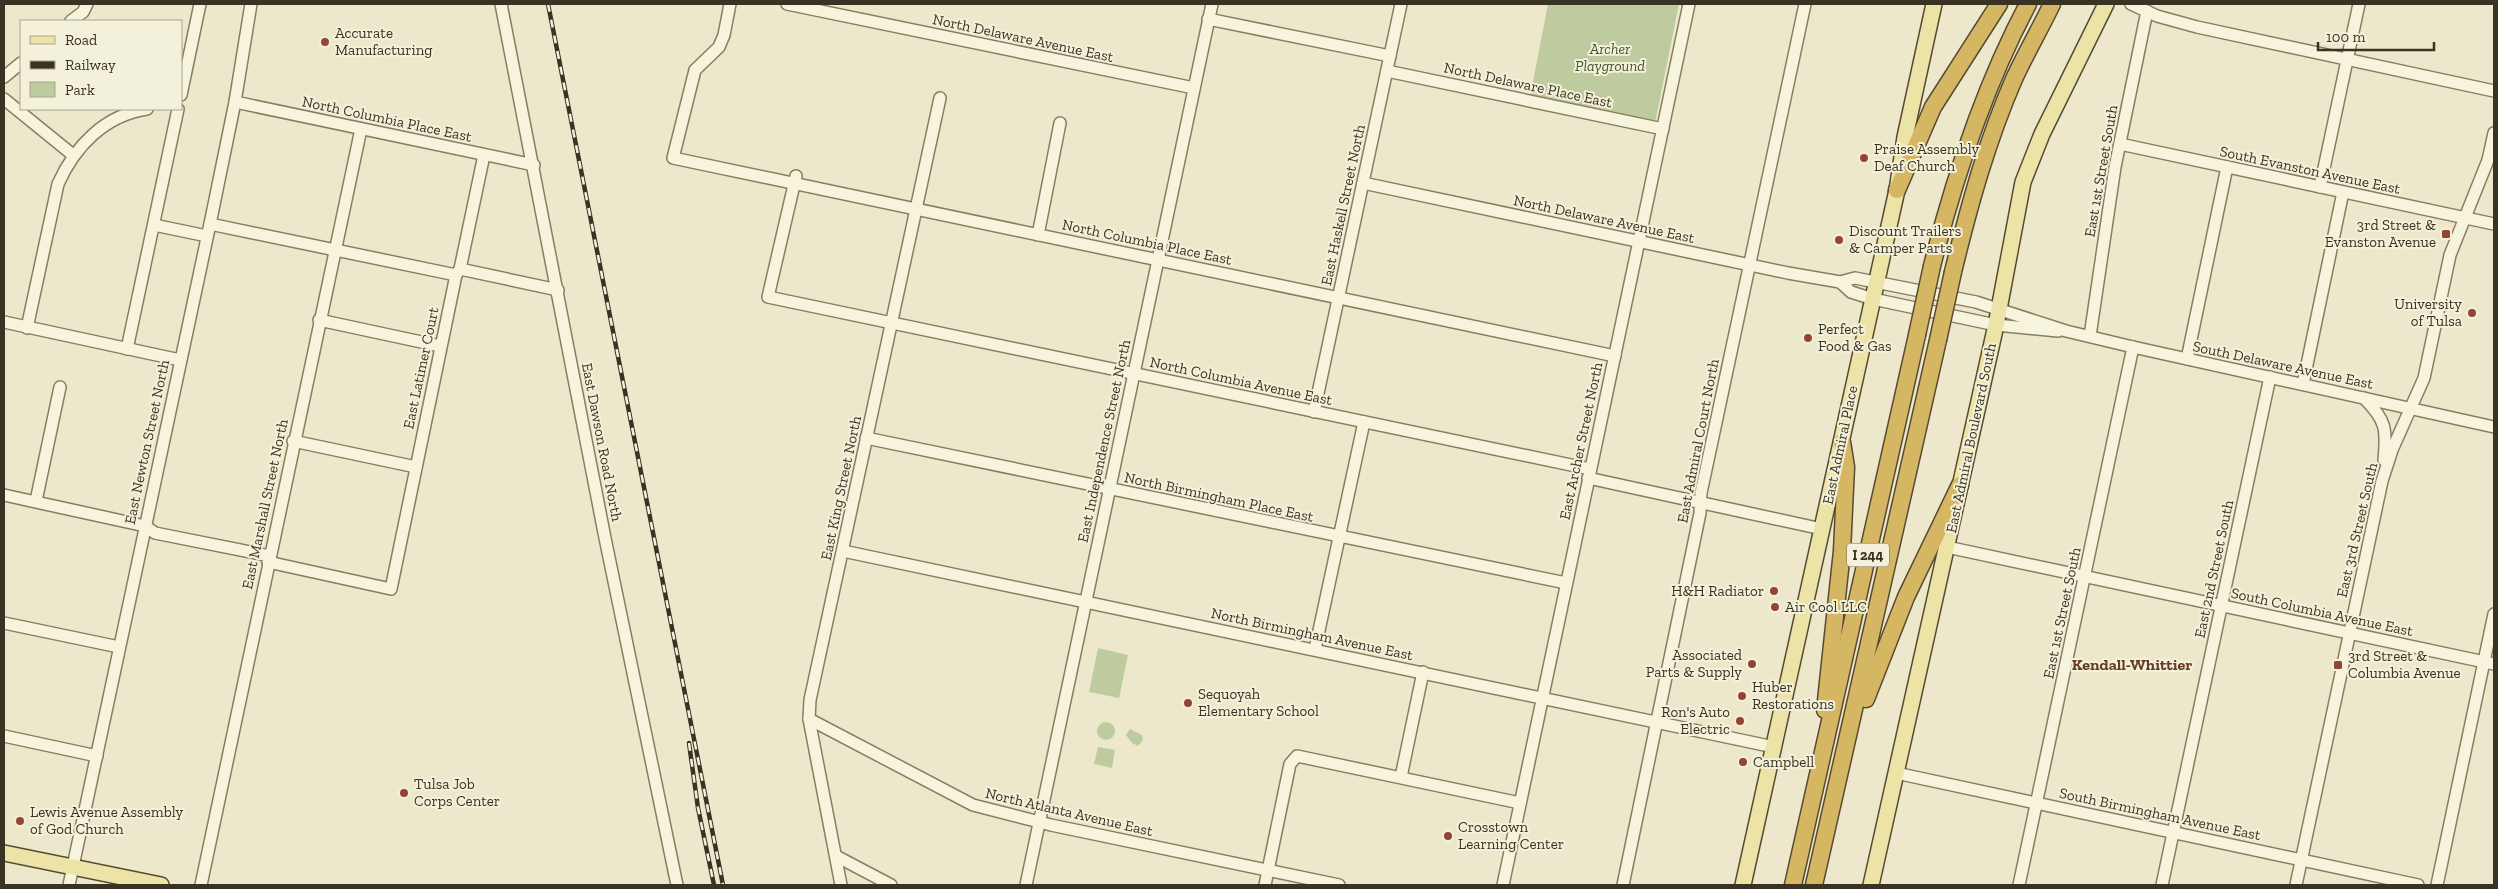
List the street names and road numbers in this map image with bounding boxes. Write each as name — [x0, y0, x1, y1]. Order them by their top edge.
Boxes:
street label: North Delaware Avenue East — [931, 10, 1116, 66]
street label: North Delaware Place East — [1442, 58, 1614, 112]
street label: North Columbia Place East — [301, 92, 474, 146]
street label: East 1st Street South — [2081, 103, 2122, 239]
street label: East Haskell Street North — [1317, 122, 1369, 287]
street label: South Evanston Avenue East — [2218, 142, 2402, 198]
street label: North Delaware Avenue East — [1512, 191, 1697, 247]
street label: North Columbia Place East — [1061, 215, 1234, 269]
street label: East Latimer Court — [399, 305, 443, 430]
street label: East Independence Street North — [1074, 337, 1134, 544]
street label: South Delaware Avenue East — [2191, 337, 2375, 393]
street label: East Admiral Boulevard South — [1942, 341, 2000, 535]
street label: North Columbia Avenue East — [1148, 353, 1334, 409]
street label: East Admiral Court North — [1673, 357, 1723, 525]
street label: East Newton Street North — [121, 358, 173, 526]
street label: East Archer Street North — [1555, 360, 1607, 521]
street label: East Dawson Road North — [578, 361, 626, 523]
street label: East Admiral Place — [1819, 384, 1861, 506]
street label: East King Street North — [817, 414, 865, 562]
street label: East Marshall Street North — [238, 417, 292, 591]
street label: East 3rd Street South — [2333, 460, 2381, 599]
street label: North Birmingham Place East — [1123, 468, 1316, 526]
street label: East 2nd Street South — [2191, 498, 2238, 640]
road number: I 244 — [1847, 544, 1889, 566]
street label: East 1st Street South — [2039, 545, 2085, 680]
street label: South Columbia Avenue East — [2229, 584, 2415, 640]
street label: North Birmingham Avenue East — [1209, 604, 1415, 664]
street label: North Atlanta Avenue East — [983, 784, 1155, 840]
street label: South Birmingham Avenue East — [2058, 784, 2263, 844]

